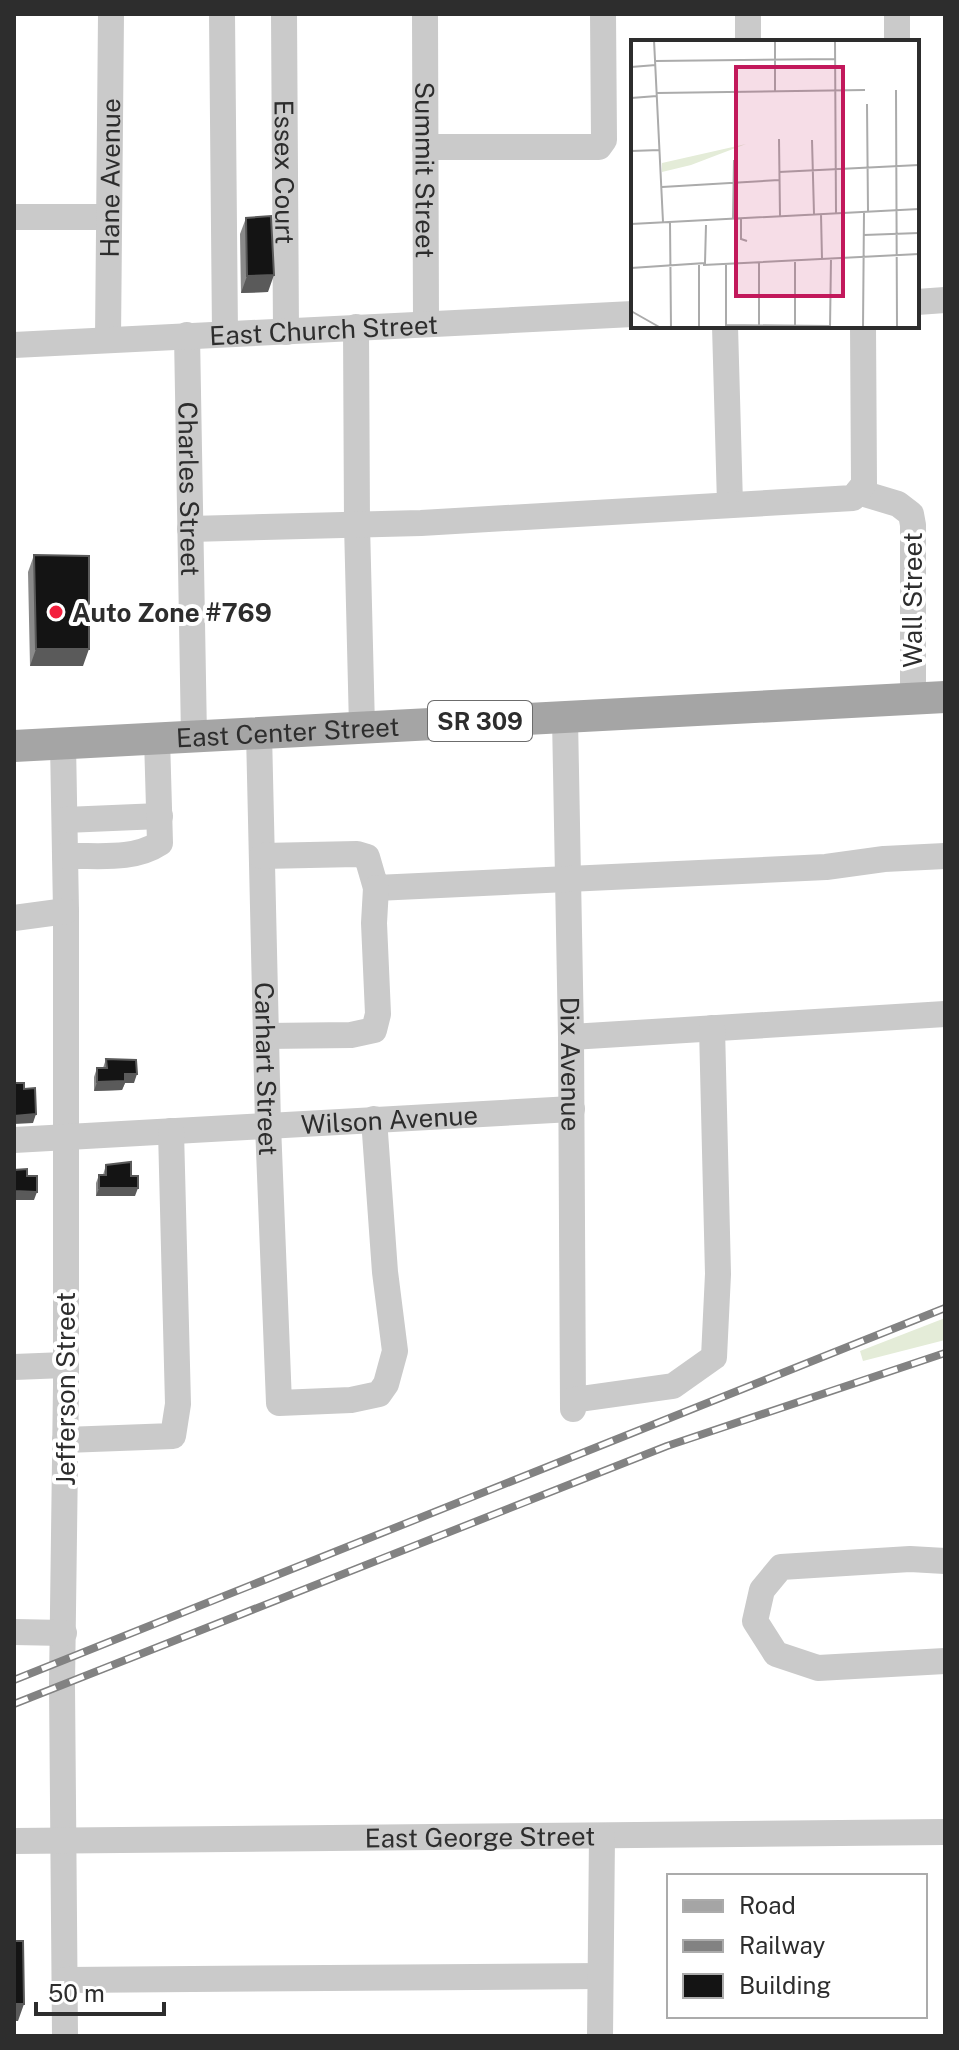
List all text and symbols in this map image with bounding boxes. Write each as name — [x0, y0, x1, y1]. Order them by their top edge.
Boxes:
inset map — [631, 40, 919, 328]
street label: Summit Street — [410, 82, 441, 258]
street label: Hane Avenue — [93, 98, 126, 258]
street label: Essex Court — [269, 100, 301, 244]
street label: East Church Street — [208, 308, 439, 351]
street label: Charles Street — [173, 401, 207, 577]
street label: Wall Street — [897, 532, 928, 668]
place label: Auto Zone #769 — [72, 597, 272, 628]
marker: Auto Zone #769 — [47, 603, 65, 621]
road number: SR 309 — [428, 701, 532, 741]
street label: East Center Street — [175, 710, 400, 753]
street label: Carhart Street — [249, 982, 285, 1156]
street label: Dix Avenue — [555, 996, 587, 1131]
street label: Wilson Avenue — [300, 1099, 479, 1140]
street label: Jefferson Street — [50, 1292, 81, 1486]
street label: East George Street — [365, 1820, 595, 1853]
legend — [667, 1874, 927, 2018]
text: Road — [739, 1891, 796, 1919]
text: Railway — [739, 1931, 825, 1959]
scale bar — [36, 1966, 164, 2016]
text: Building — [739, 1971, 831, 1999]
text: 50 m — [48, 1979, 105, 2007]

